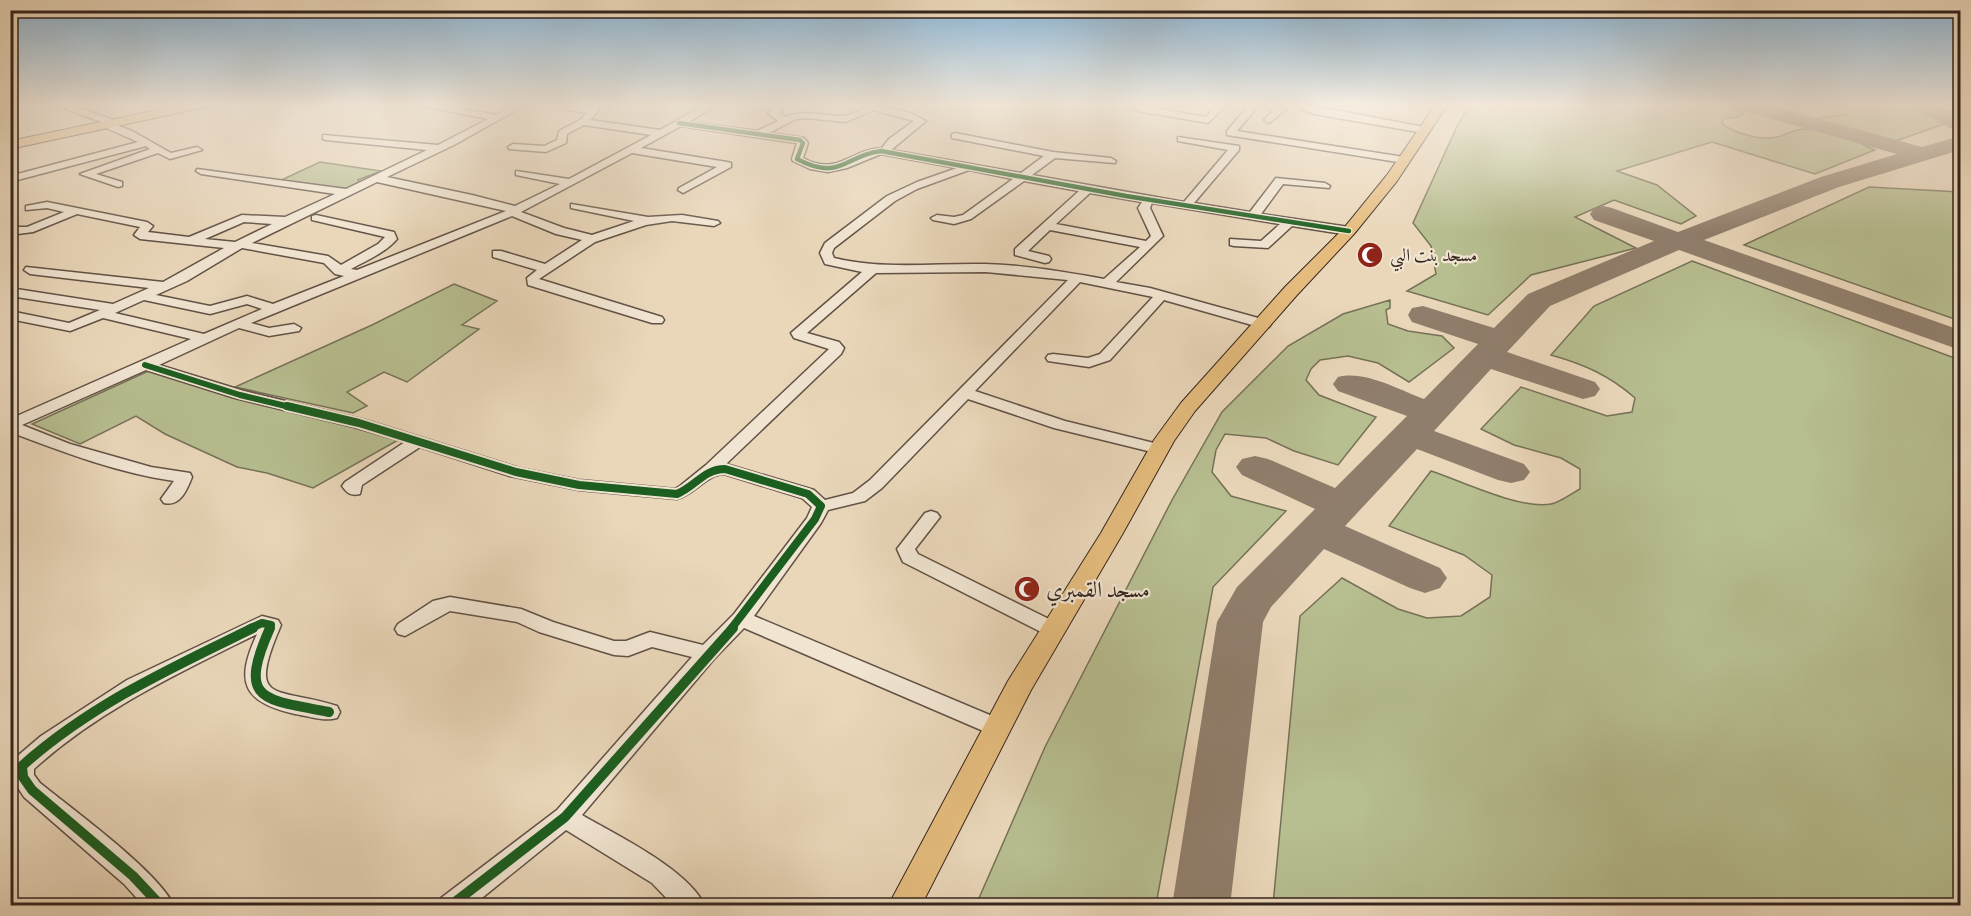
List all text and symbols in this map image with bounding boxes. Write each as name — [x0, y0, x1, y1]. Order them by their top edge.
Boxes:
mosque icon: مسجد بنت البي — [1355, 240, 1385, 270]
place label: مسجد بنت البي — [1390, 244, 1477, 272]
mosque icon: مسجد القمبري — [1012, 574, 1042, 604]
place label: مسجد القمبري — [1046, 577, 1150, 607]

